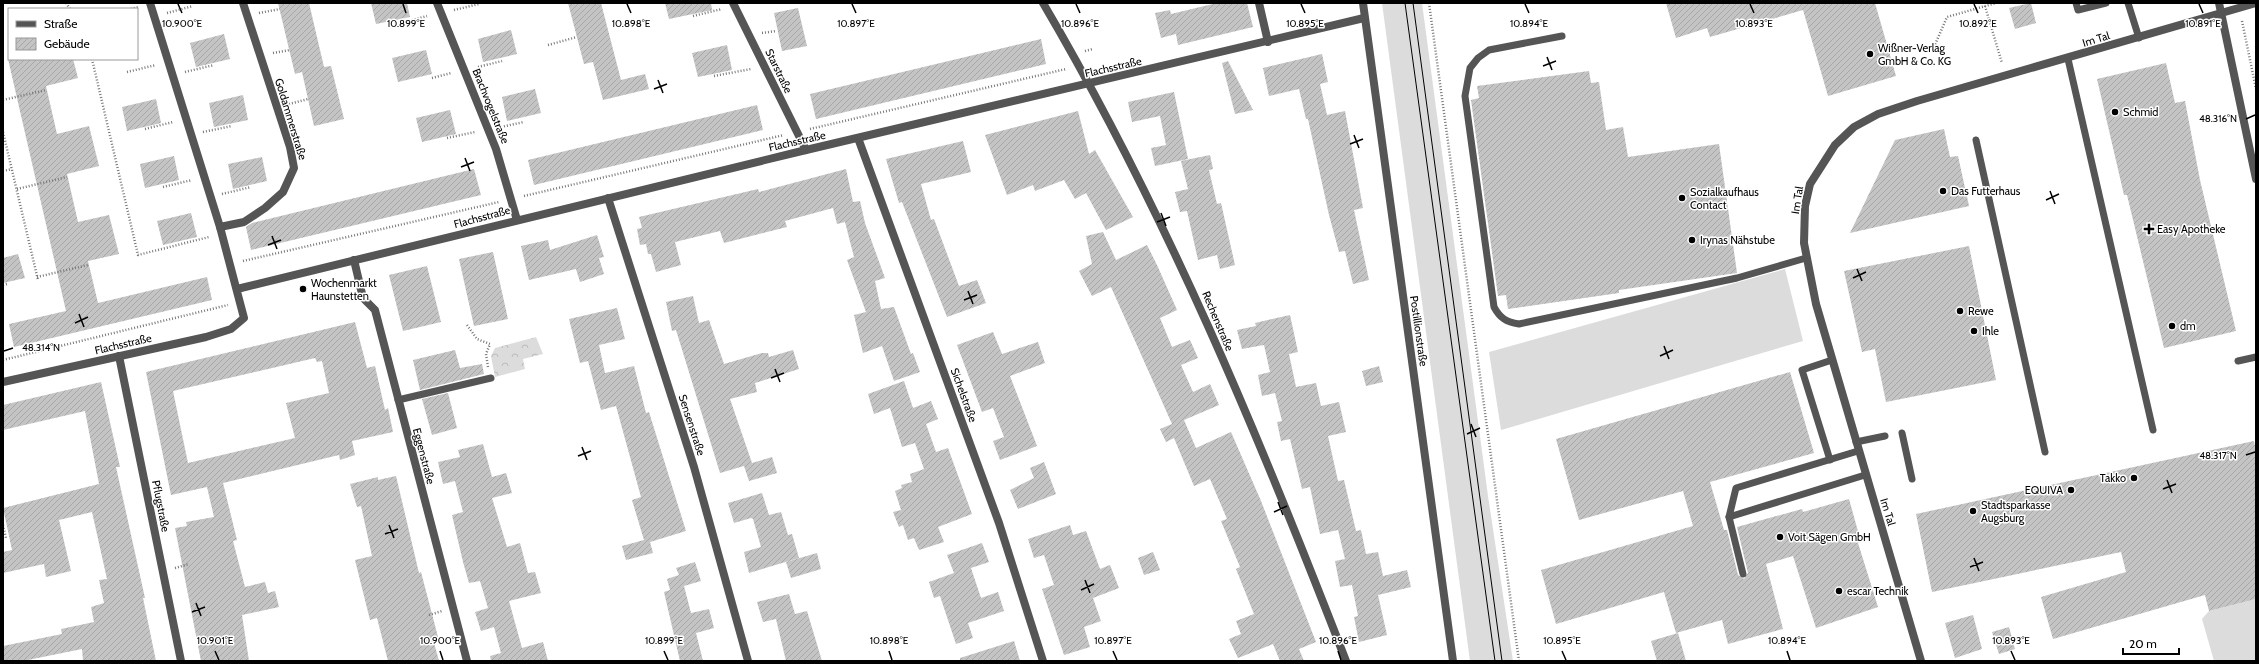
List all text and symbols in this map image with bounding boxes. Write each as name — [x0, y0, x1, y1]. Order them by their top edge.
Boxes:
legend — [8, 8, 138, 60]
text: Straße — [44, 16, 77, 31]
text: 10.900°E — [162, 17, 203, 30]
text: 10.899°E — [387, 17, 425, 30]
text: 10.898°E — [612, 17, 651, 30]
text: 10.897°E — [837, 17, 875, 30]
text: 10.896°E — [1061, 17, 1099, 30]
text: 10.895°E — [1286, 17, 1324, 30]
text: 10.894°E — [1510, 17, 1548, 30]
text: 10.893°E — [1735, 17, 1773, 30]
text: 10.892°E — [1959, 17, 1997, 30]
text: 10.891°E — [2185, 17, 2221, 30]
street label: Im Tal — [2081, 28, 2112, 50]
text: Gebäude — [44, 36, 90, 51]
place label: Wißner-Verlag GmbH & Co. KG — [1878, 41, 1951, 68]
street label: Starstraße — [762, 47, 796, 96]
marker: Wißner-Verlag GmbH & Co. KG — [1865, 49, 1875, 59]
street label: Flachsstraße — [1083, 54, 1143, 80]
street label: Brachvogelstraße — [470, 66, 513, 146]
street label: Goldammerstraße — [272, 77, 310, 162]
place label: Schmid — [2123, 105, 2158, 119]
marker: Schmid — [2110, 107, 2120, 117]
text: 48.316°N — [2199, 112, 2237, 125]
street label: Flachsstraße — [767, 128, 827, 154]
place label: Das Futterhaus — [1951, 184, 2021, 198]
place label: Sozialkaufhaus Contact — [1690, 185, 1759, 212]
street label: Im Tal — [1788, 185, 1806, 215]
marker: Das Futterhaus — [1938, 186, 1948, 196]
marker: Sozialkaufhaus Contact — [1677, 193, 1687, 203]
street label: Flachsstraße — [452, 203, 512, 231]
place label: Easy Apotheke — [2157, 222, 2226, 236]
marker: Easy Apotheke — [2144, 224, 2154, 234]
place label: Irynas Nähstube — [1700, 233, 1775, 247]
marker: Irynas Nähstube — [1687, 235, 1697, 245]
place label: Wochenmarkt Haunstetten — [311, 276, 377, 303]
marker: Wochenmarkt Haunstetten — [298, 284, 308, 294]
street label: Rechenstraße — [1199, 289, 1237, 353]
street label: Postillionstraße — [1407, 295, 1431, 368]
place label: Rewe — [1968, 304, 1994, 318]
marker: Rewe — [1955, 306, 1965, 316]
place label: dm — [2180, 319, 2196, 333]
marker: dm — [2167, 321, 2177, 331]
place label: Ihle — [1982, 324, 1999, 338]
marker: Ihle — [1969, 326, 1979, 336]
street label: Flachsstraße — [93, 331, 153, 357]
text: 48.314°N — [22, 341, 60, 354]
street label: Sichelstraße — [948, 366, 980, 424]
street label: Sensenstraße — [676, 393, 709, 458]
street label: Eggenstraße — [410, 426, 438, 486]
text: 48.317°N — [2199, 449, 2237, 462]
place label: Takko — [2100, 471, 2126, 485]
marker: Takko — [2129, 473, 2139, 483]
street label: Pflugstraße — [149, 479, 173, 534]
place label: EQUIVA — [2025, 483, 2063, 497]
marker: EQUIVA — [2066, 485, 2076, 495]
street label: Im Tal — [1877, 497, 1899, 528]
place label: Stadtsparkasse Augsburg — [1981, 498, 2051, 525]
marker: Stadtsparkasse Augsburg — [1968, 506, 1978, 516]
place label: Voit Sägen GmbH — [1788, 530, 1871, 544]
marker: Voit Sägen GmbH — [1775, 532, 1785, 542]
place label: escar Technik — [1847, 584, 1908, 598]
marker: escar Technik — [1834, 586, 1844, 596]
scale bar — [2123, 630, 2179, 656]
text: 10.901°E — [197, 634, 234, 647]
text: 10.900°E — [420, 634, 461, 647]
text: 10.899°E — [645, 634, 683, 647]
text: 10.898°E — [870, 634, 909, 647]
text: 10.897°E — [1094, 634, 1132, 647]
text: 10.896°E — [1319, 634, 1357, 647]
text: 10.895°E — [1543, 634, 1581, 647]
text: 10.894°E — [1768, 634, 1806, 647]
text: 10.893°E — [1992, 634, 2030, 647]
text: 20 m — [2129, 636, 2157, 651]

